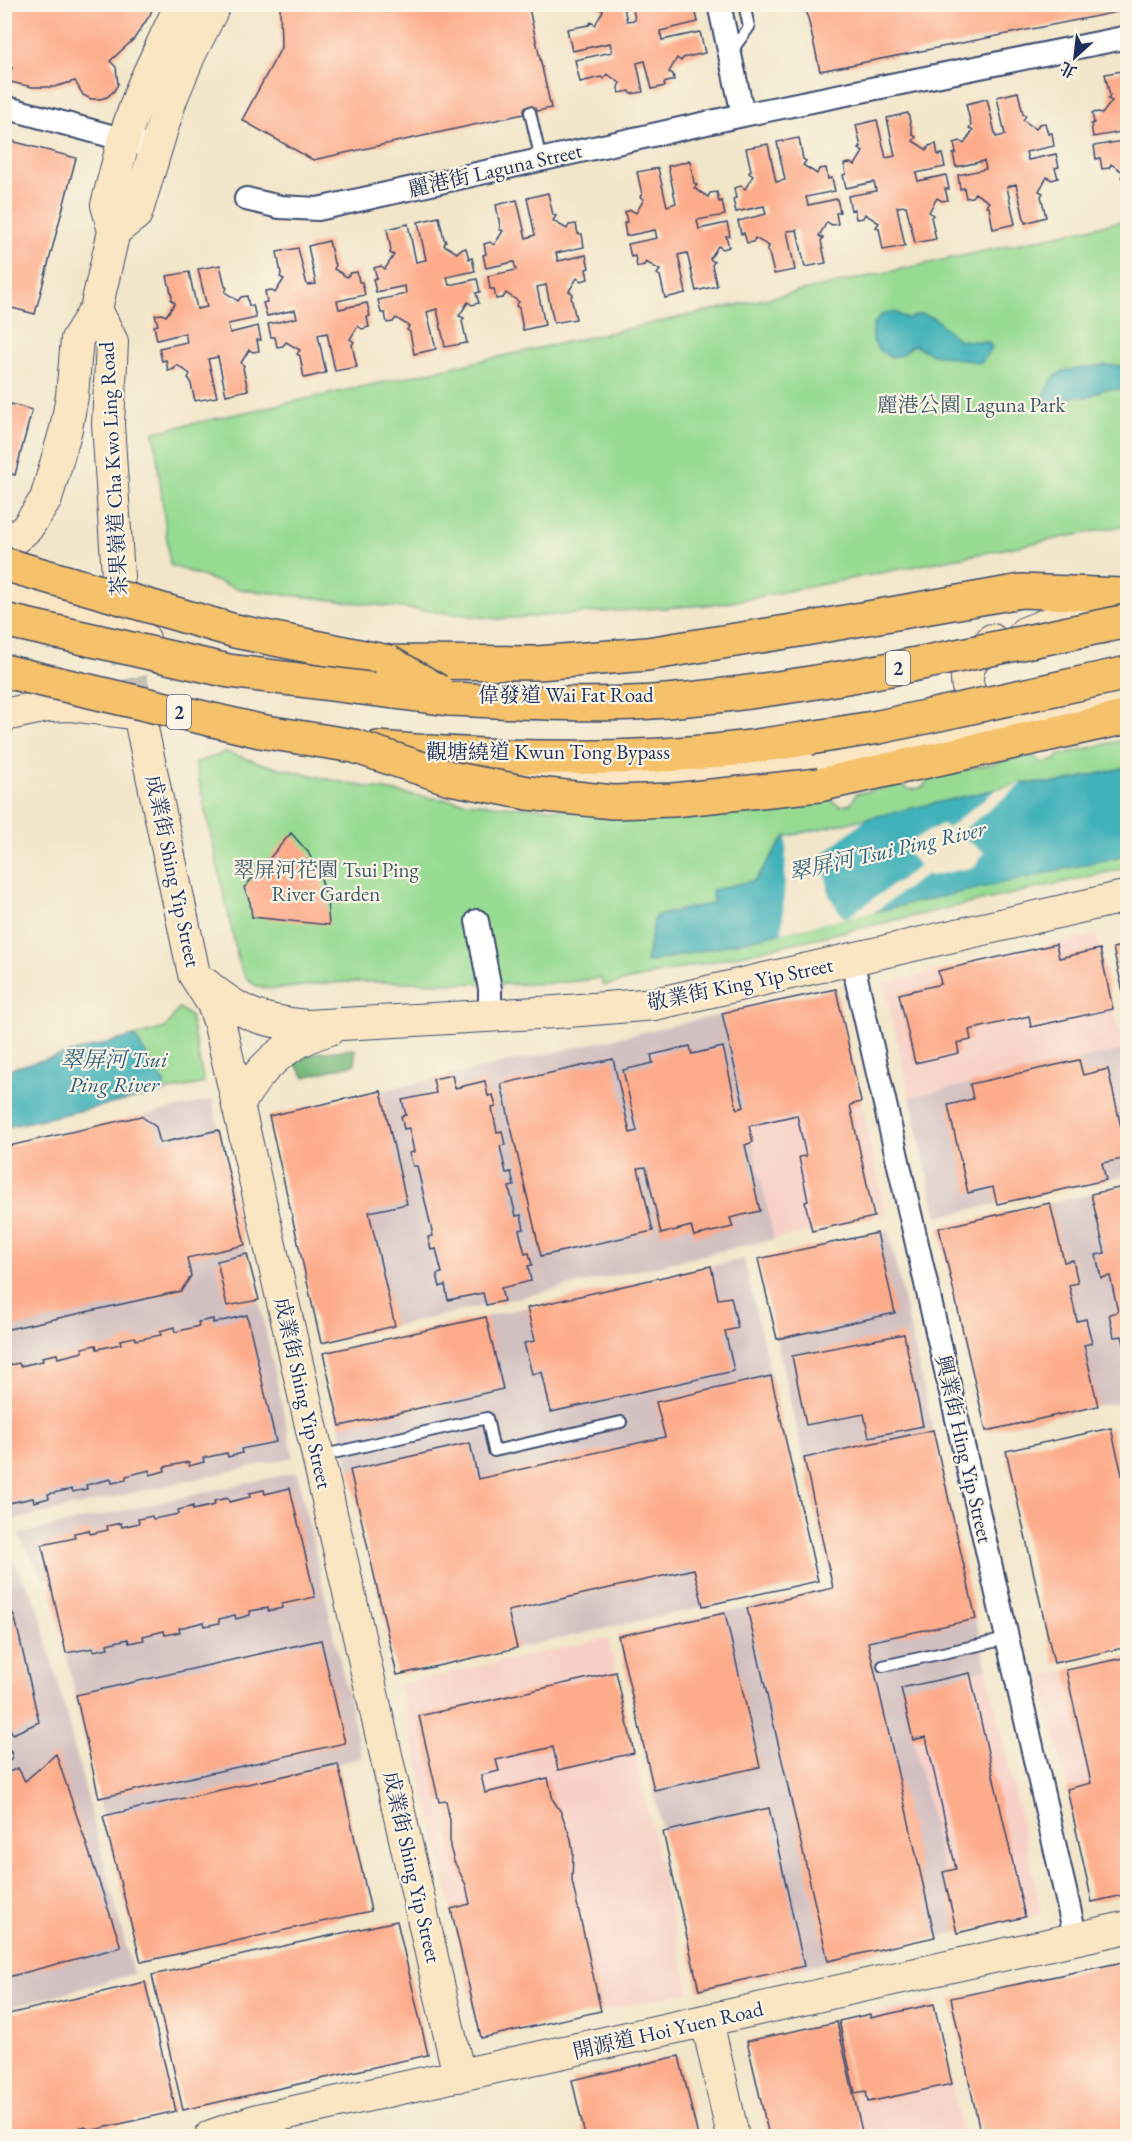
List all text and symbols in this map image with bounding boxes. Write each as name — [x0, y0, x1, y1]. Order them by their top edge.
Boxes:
north arrow — [1045, 27, 1105, 87]
text: 北 — [1057, 57, 1080, 83]
street label: 麗港街 Laguna Street — [405, 136, 585, 203]
street label: 茶果嶺道 Cha Kwo Ling Road — [92, 341, 133, 597]
park label: 麗港公園 Laguna Park — [877, 391, 1066, 418]
road number: 2 — [886, 651, 910, 685]
street label: 偉發道 Wai Fat Road — [478, 681, 654, 708]
road number: 2 — [167, 695, 191, 729]
street label: 觀塘繞道 Kwun Tong Bypass — [426, 738, 670, 765]
street label: 成業街 Shing Yip Street — [140, 772, 207, 970]
water label: 翠屏河 Tsui Ping River — [786, 813, 990, 887]
park label: 翠屏河花園 Tsui Ping River Garden — [233, 856, 420, 907]
street label: 敬業街 King Yip Street — [644, 951, 836, 1016]
water label: 翠屏河 Tsui Ping River — [61, 1045, 169, 1099]
street label: 成業街 Shing Yip Street — [268, 1294, 339, 1492]
street label: 興業街 Hing Yip Street — [930, 1352, 999, 1546]
street label: 成業街 Shing Yip Street — [377, 1768, 448, 1966]
street label: 開源道 Hoi Yuen Road — [570, 1994, 766, 2065]

